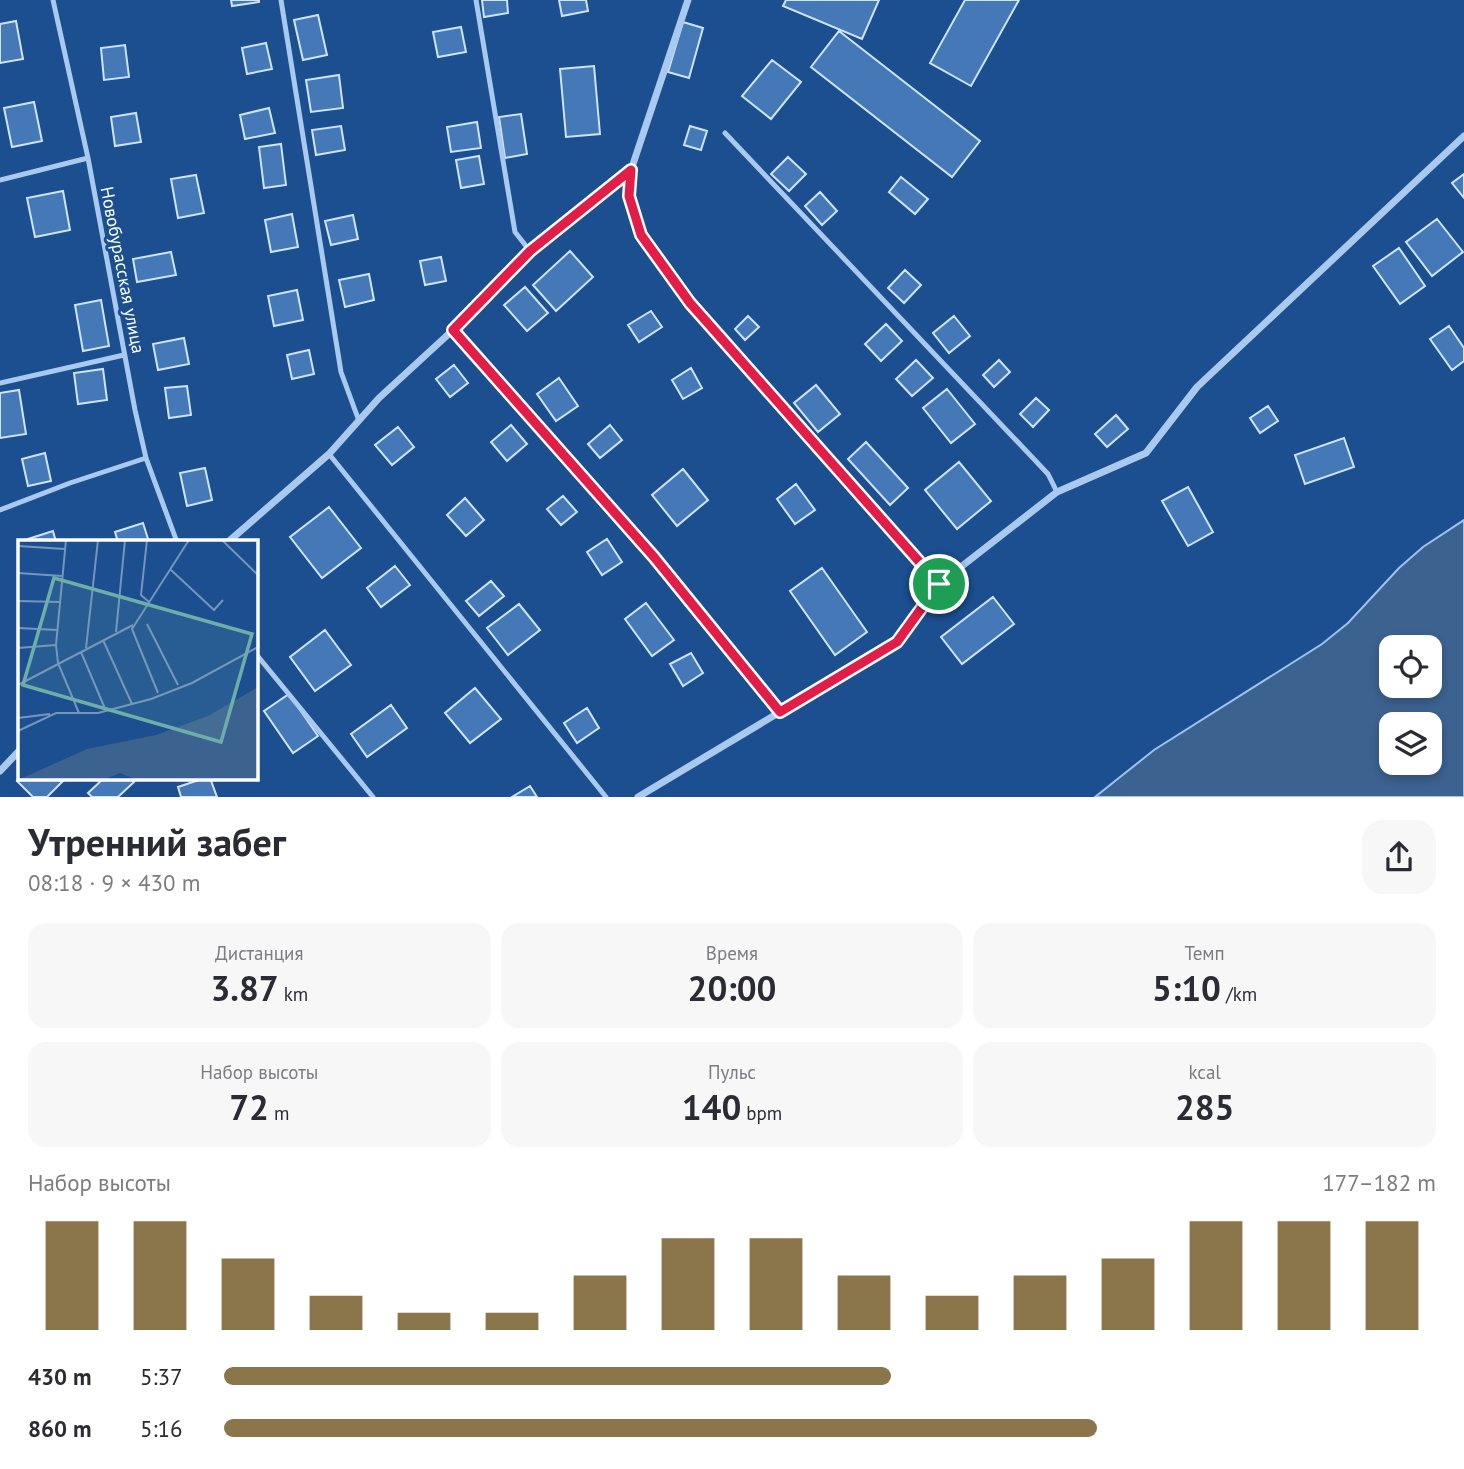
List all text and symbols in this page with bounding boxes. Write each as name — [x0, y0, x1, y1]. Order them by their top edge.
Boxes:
street label: Новобурасская улица — [96, 185, 150, 355]
inset map — [18, 540, 257, 780]
pin — [909, 554, 969, 614]
icon: arrive — [920, 565, 958, 603]
map controls — [1379, 635, 1442, 775]
button: locate — [1379, 635, 1442, 698]
button: layers — [1379, 712, 1442, 775]
text: Утренний забег — [28, 817, 286, 866]
button: share — [1362, 820, 1436, 894]
text: 08:18 · 9 × 430 m — [28, 868, 200, 897]
text: Дистанция — [215, 941, 304, 965]
text: Время — [706, 941, 758, 965]
text: Темп — [1185, 941, 1225, 965]
text: 3.87 — [210, 965, 279, 1011]
text: 20:00 — [688, 965, 776, 1011]
text: 5:10 — [1152, 965, 1221, 1011]
text: km — [279, 982, 308, 1006]
text: /km — [1221, 982, 1257, 1006]
text: Набор высоты — [200, 1060, 318, 1084]
text: Пульс — [708, 1060, 756, 1084]
text: kcal — [1188, 1060, 1221, 1084]
text: 72 — [229, 1084, 269, 1130]
text: 140 — [682, 1084, 741, 1130]
text: 285 — [1175, 1084, 1234, 1130]
text: m — [269, 1101, 289, 1125]
text: bpm — [741, 1101, 782, 1125]
text: Набор высоты — [28, 1168, 171, 1197]
text: 177–182 m — [1322, 1168, 1436, 1197]
text: 430 m — [28, 1362, 91, 1391]
text: 5:37 — [140, 1362, 183, 1391]
text: 860 m — [28, 1414, 91, 1443]
text: 5:16 — [140, 1414, 183, 1443]

